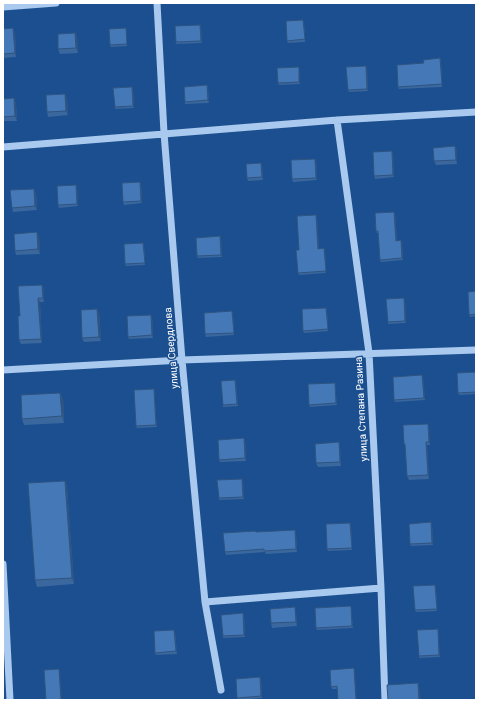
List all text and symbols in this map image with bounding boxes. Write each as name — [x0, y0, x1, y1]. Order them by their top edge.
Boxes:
street label: улица Свердлова — [162, 307, 182, 389]
street label: улица Степана Разина — [353, 356, 371, 462]

